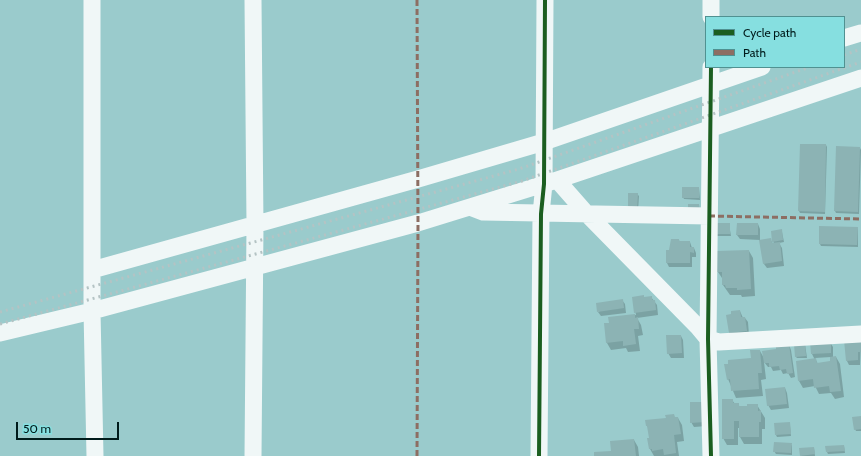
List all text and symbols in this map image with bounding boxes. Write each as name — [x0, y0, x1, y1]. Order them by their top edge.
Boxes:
legend — [705, 16, 845, 68]
text: Cycle path — [743, 25, 796, 40]
text: Path — [743, 45, 766, 60]
scale bar — [18, 414, 121, 440]
text: 50 m — [23, 421, 51, 436]

